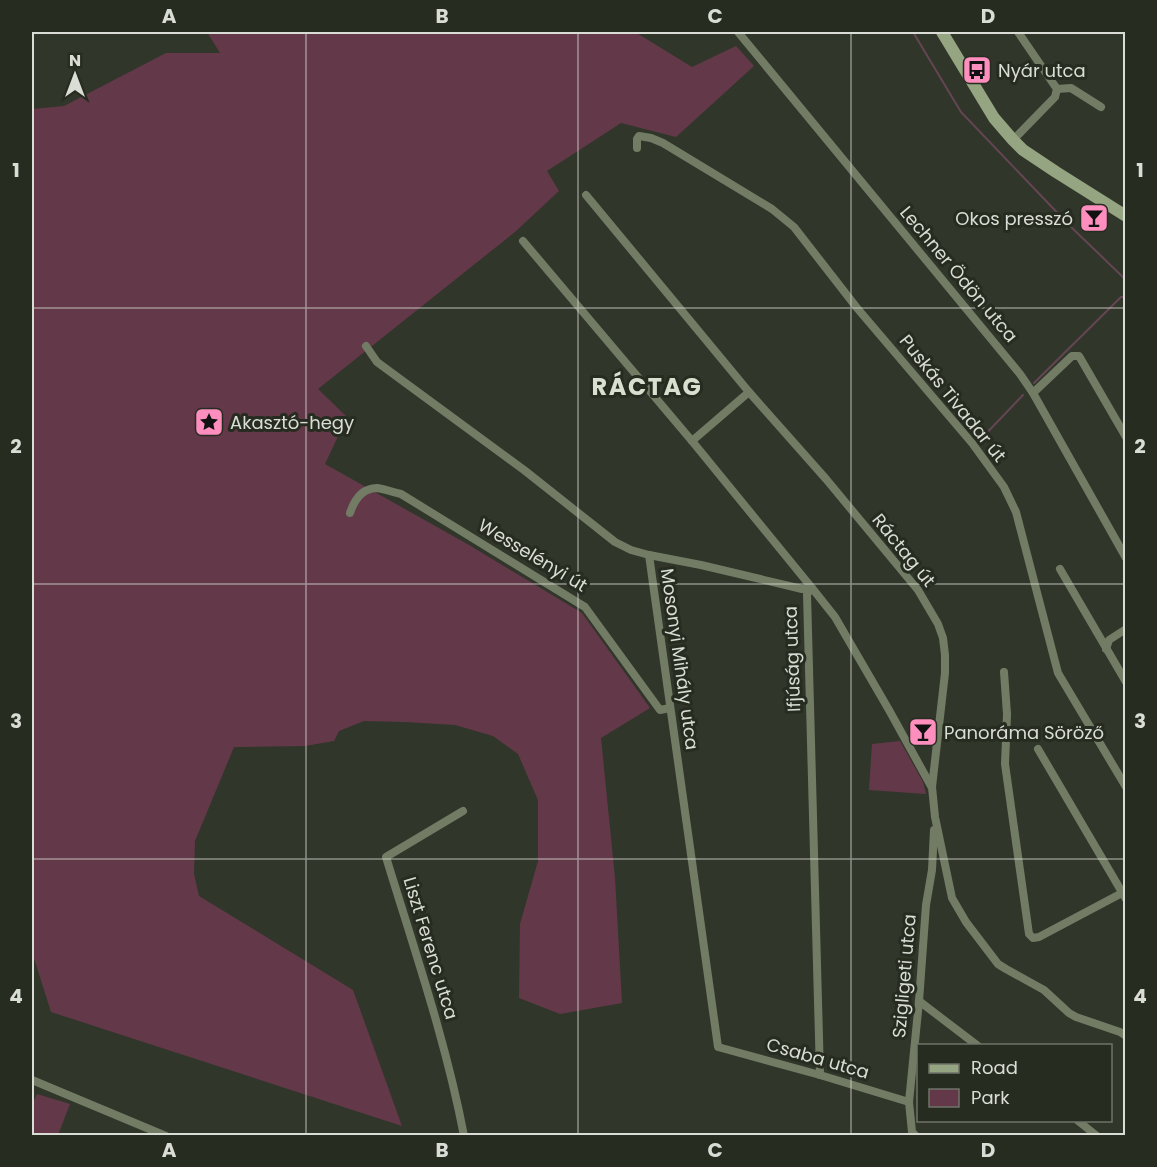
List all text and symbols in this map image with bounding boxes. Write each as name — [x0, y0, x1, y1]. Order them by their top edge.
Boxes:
text: A — [162, 2, 177, 30]
text: B — [435, 2, 449, 30]
text: C — [707, 2, 723, 30]
text: D — [981, 2, 995, 30]
north arrow — [45, 45, 105, 105]
text: N — [69, 49, 81, 72]
bus stop icon: Nyár utca — [961, 54, 993, 86]
place label: Nyár utca — [998, 58, 1086, 83]
text: 1 — [12, 156, 20, 184]
text: 1 — [1136, 156, 1144, 184]
street label: Lechner Ödön utca — [894, 200, 1024, 348]
bar icon: Okos presszó — [1078, 202, 1110, 234]
place label: Okos presszó — [955, 206, 1073, 231]
street label: Puskás Tivadar út — [894, 329, 1012, 467]
district label: RÁCTAG — [592, 370, 702, 403]
place icon: Akasztó-hegy — [193, 406, 225, 438]
place label: Akasztó-hegy — [230, 410, 354, 435]
text: 2 — [10, 432, 22, 460]
text: 2 — [1134, 432, 1146, 460]
street label: Ráctag út — [867, 508, 941, 592]
street label: Wesselényi út — [474, 513, 592, 597]
street label: Mosonyi Mihály utca — [655, 567, 705, 751]
street label: Ifjúság utca — [778, 606, 806, 712]
text: 3 — [10, 707, 22, 735]
text: 3 — [1134, 707, 1146, 735]
bar icon: Panoráma Söröző — [907, 716, 939, 748]
place label: Panoráma Söröző — [944, 720, 1104, 745]
street label: Liszt Ferenc utca — [397, 874, 465, 1022]
street label: Szigligeti utca — [886, 913, 922, 1039]
text: 4 — [9, 982, 23, 1010]
text: 4 — [1133, 982, 1147, 1010]
street label: Csaba utca — [764, 1031, 872, 1085]
legend — [917, 1044, 1112, 1122]
text: Road — [971, 1055, 1018, 1080]
text: Park — [971, 1085, 1010, 1110]
text: A — [162, 1136, 177, 1164]
text: B — [435, 1136, 449, 1164]
text: C — [707, 1136, 723, 1164]
text: D — [981, 1136, 995, 1164]

